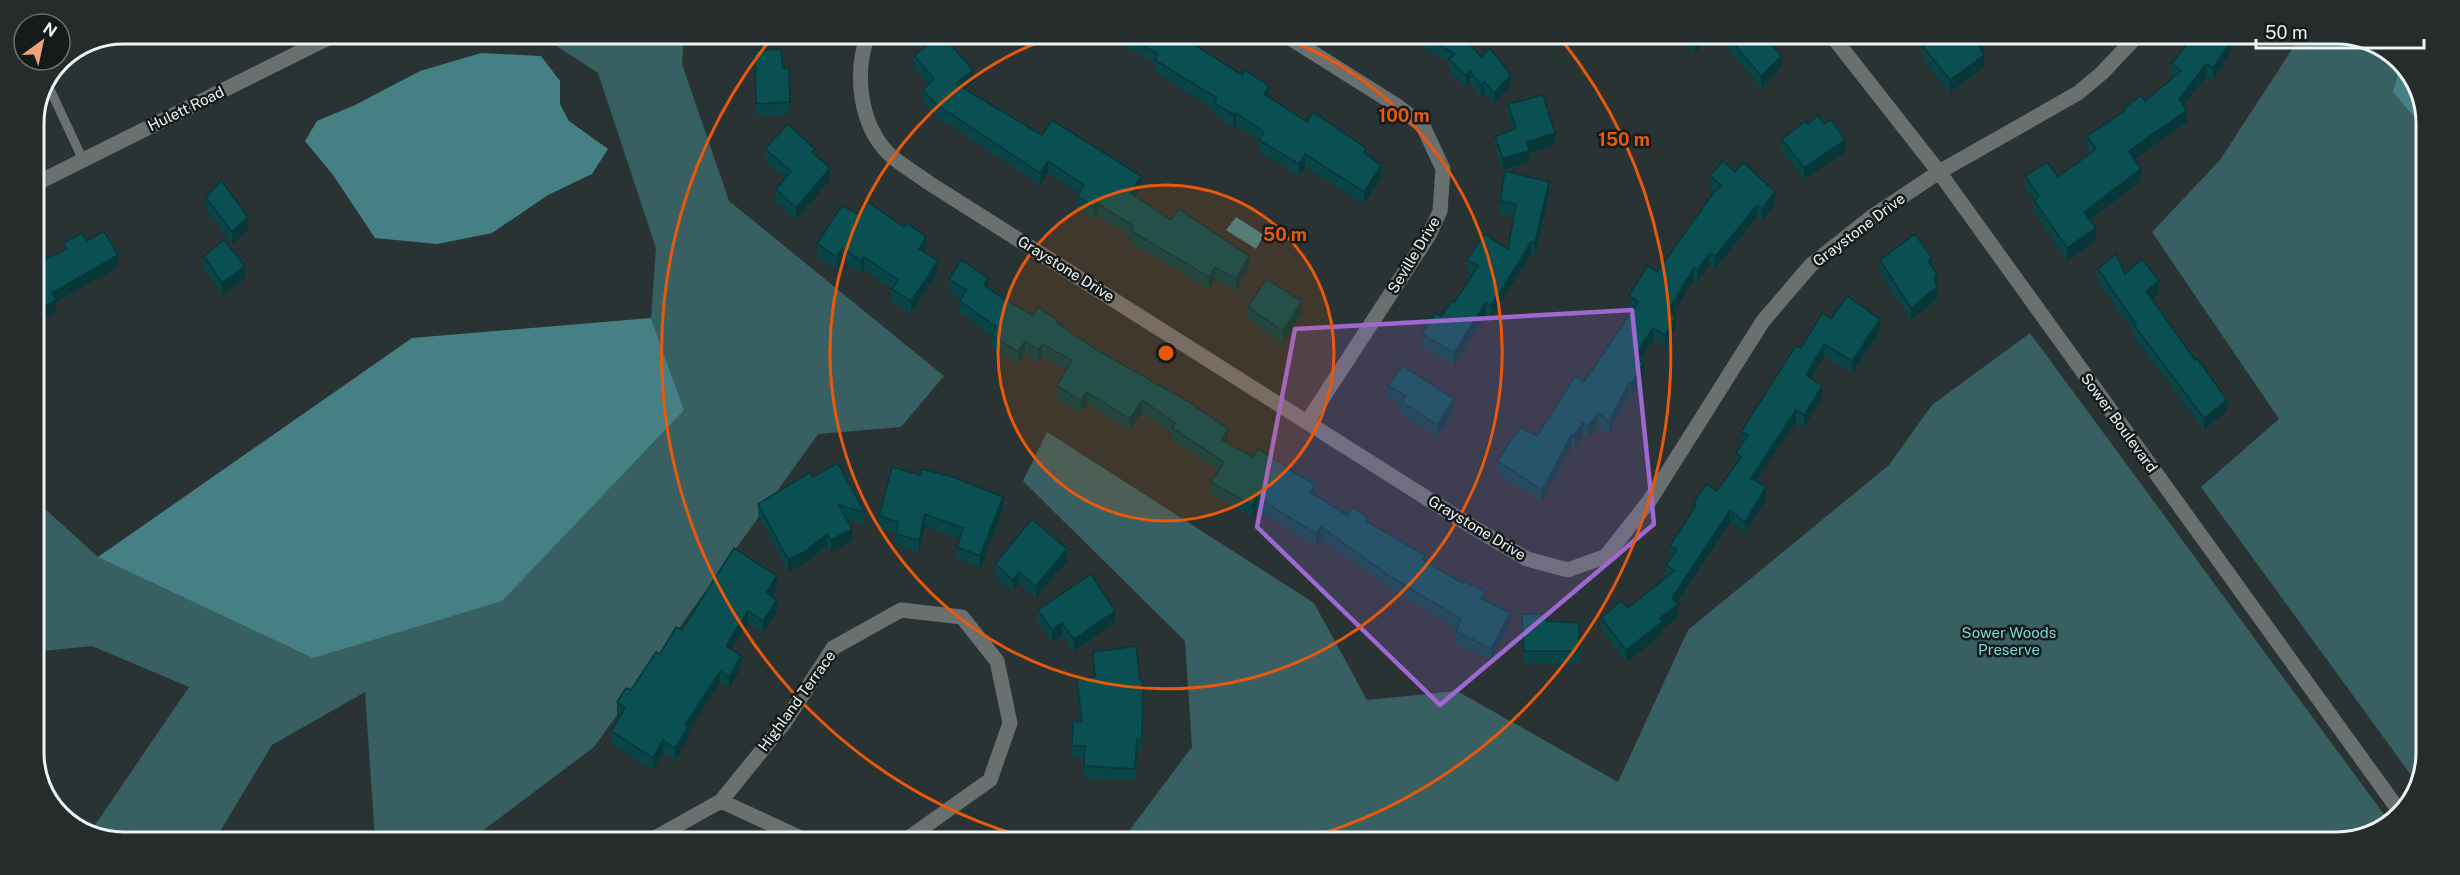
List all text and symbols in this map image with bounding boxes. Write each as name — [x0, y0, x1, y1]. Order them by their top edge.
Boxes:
north arrow — [12, 12, 72, 72]
scale bar — [2256, 12, 2424, 50]
text: N — [39, 18, 60, 41]
text: 50 m — [2265, 22, 2308, 43]
street label: Hulett Road — [145, 83, 227, 134]
text: 100 m — [1378, 105, 1430, 126]
text: 150 m — [1598, 129, 1650, 150]
street label: Graystone Drive — [1809, 190, 1908, 270]
street label: Seville Drive — [1384, 213, 1443, 296]
text: 50 m — [1263, 224, 1307, 245]
street label: Graystone Drive — [1015, 232, 1118, 305]
centre of rings — [1156, 343, 1176, 363]
street label: Sower Boulevard — [2078, 370, 2161, 476]
street label: Graystone Drive — [1425, 492, 1529, 563]
park label: Sower Woods Preserve — [1962, 624, 2056, 658]
street label: Highland Terrace — [754, 647, 839, 754]

